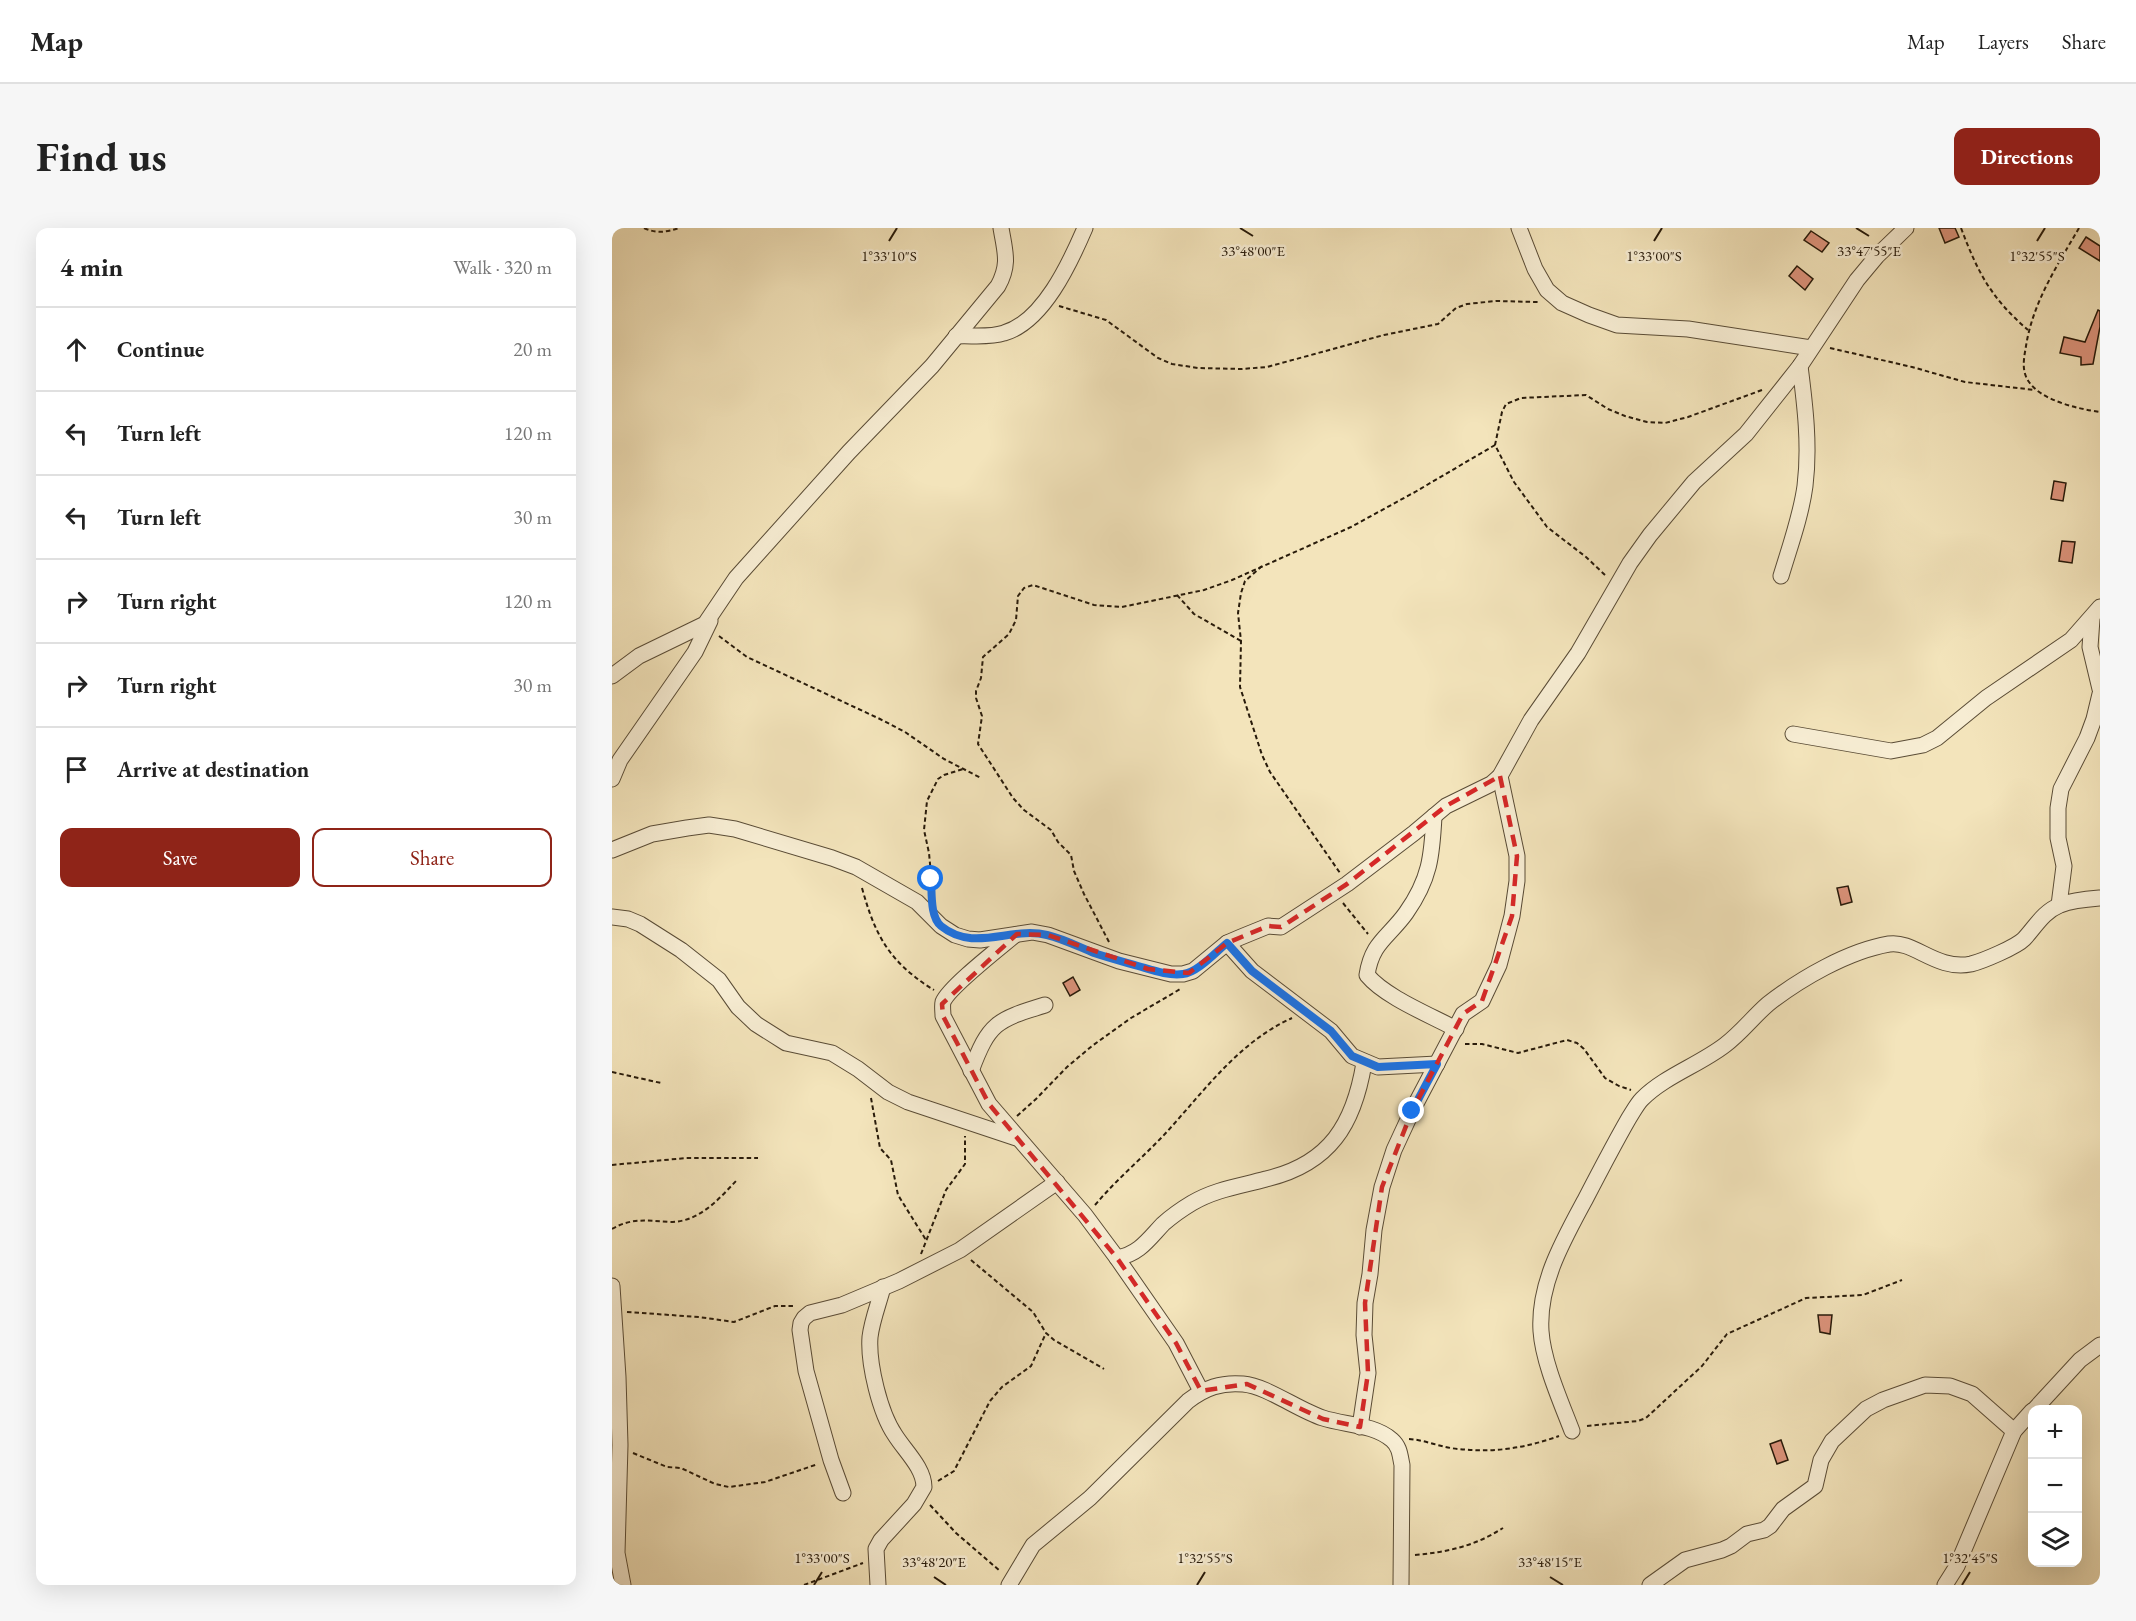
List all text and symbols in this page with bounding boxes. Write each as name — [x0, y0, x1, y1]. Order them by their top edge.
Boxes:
text: Map — [30, 23, 83, 59]
text: Map — [1907, 28, 1945, 55]
text: Layers — [1978, 28, 2029, 55]
text: Share — [2062, 28, 2106, 55]
button: Directions — [1954, 128, 2100, 185]
text: Find us — [36, 129, 167, 184]
text: 33°48'00"E — [1221, 241, 1286, 260]
text: 33°47'55"E — [1837, 241, 1902, 260]
text: 1°33'10"S — [861, 246, 917, 265]
text: 1°33'00"S — [1626, 246, 1682, 265]
text: 1°32'55"S — [2009, 246, 2065, 265]
text: 4 min — [60, 250, 123, 284]
text: Walk · 320 m — [453, 254, 552, 280]
icon: ahead — [60, 333, 93, 366]
text: Continue — [117, 335, 204, 364]
text: 20 m — [513, 336, 552, 362]
icon: left — [60, 417, 93, 450]
text: Turn left — [117, 419, 201, 448]
text: 120 m — [504, 420, 552, 446]
icon: left — [60, 501, 93, 534]
text: Turn left — [117, 503, 201, 532]
text: 30 m — [513, 504, 552, 530]
icon: right — [60, 585, 93, 618]
text: Turn right — [117, 587, 216, 616]
text: 120 m — [504, 588, 552, 614]
icon: right — [60, 669, 93, 702]
text: Turn right — [117, 671, 216, 700]
text: 30 m — [513, 672, 552, 698]
icon: arrive — [60, 753, 93, 786]
text: Arrive at destination — [117, 755, 309, 784]
button: Save — [60, 828, 300, 887]
button: Share — [312, 828, 552, 887]
route start — [917, 865, 943, 891]
route end — [1398, 1097, 1424, 1123]
map controls — [2028, 1405, 2082, 1567]
button: + — [2028, 1405, 2082, 1459]
button: − — [2028, 1459, 2082, 1513]
button: layers — [2028, 1513, 2082, 1567]
text: 1°33'00"S — [794, 1548, 850, 1567]
text: 1°32'55"S — [1177, 1548, 1233, 1567]
text: 1°32'45"S — [1942, 1548, 1998, 1567]
text: 33°48'20"E — [902, 1552, 967, 1571]
text: 33°48'15"E — [1518, 1552, 1583, 1571]

